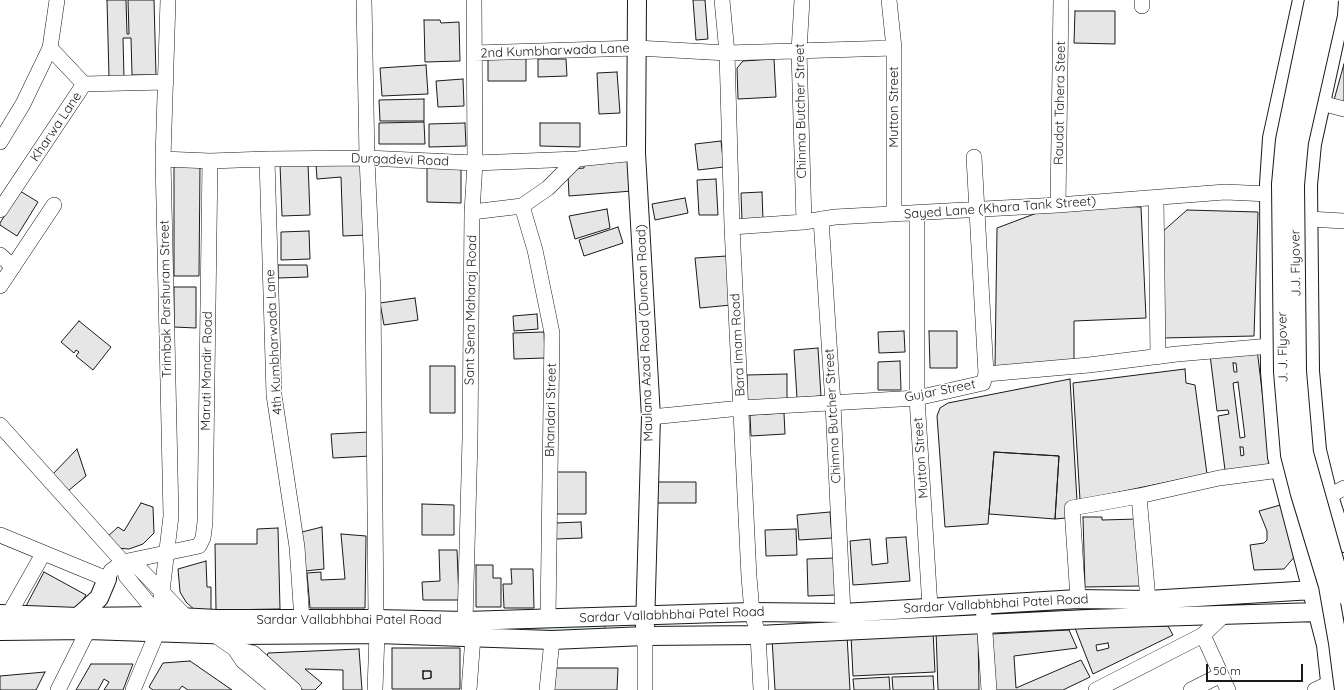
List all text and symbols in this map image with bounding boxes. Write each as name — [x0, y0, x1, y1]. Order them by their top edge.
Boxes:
street label: 2nd Kumbharwada Lane — [480, 41, 630, 61]
street label: Raudat Tahera Steet — [1051, 41, 1069, 165]
street label: Chinma Butcher Street — [792, 43, 810, 179]
street label: Mutton Street — [886, 66, 902, 148]
street label: Kharwa Lane — [27, 89, 85, 165]
street label: Durgadevi Road — [351, 150, 449, 170]
street label: Sayed Lane (Khara Tank Street) — [903, 194, 1097, 222]
street label: Trimbak Parshuram Street — [157, 220, 175, 378]
street label: Maulana Azad Road (Duncan Road) — [633, 224, 657, 442]
street label: J.J. Flyover — [1288, 229, 1304, 297]
street label: Sant Sena Maharaj Road — [462, 235, 480, 385]
street label: 4th Kumbharwada Lane — [262, 269, 286, 415]
street label: Bara Imam Road — [728, 293, 748, 397]
street label: Maruti Mandir Road — [198, 311, 216, 431]
street label: J. J. Flyover — [1275, 311, 1291, 383]
street label: Chimna Butcher Street — [822, 348, 844, 484]
street label: Bhandari Street — [542, 363, 560, 457]
street label: Gujar Street — [903, 376, 977, 406]
street label: Mutton Street — [910, 417, 932, 499]
street label: Sardar Vallabhbhai Patel Road — [903, 591, 1089, 617]
street label: Sardar Vallabhbhai Patel Road — [579, 604, 765, 626]
street label: Sardar Vallabhbhai Patel Road — [256, 612, 442, 628]
scale bar — [1208, 656, 1305, 682]
text: 50 m — [1213, 663, 1241, 678]

